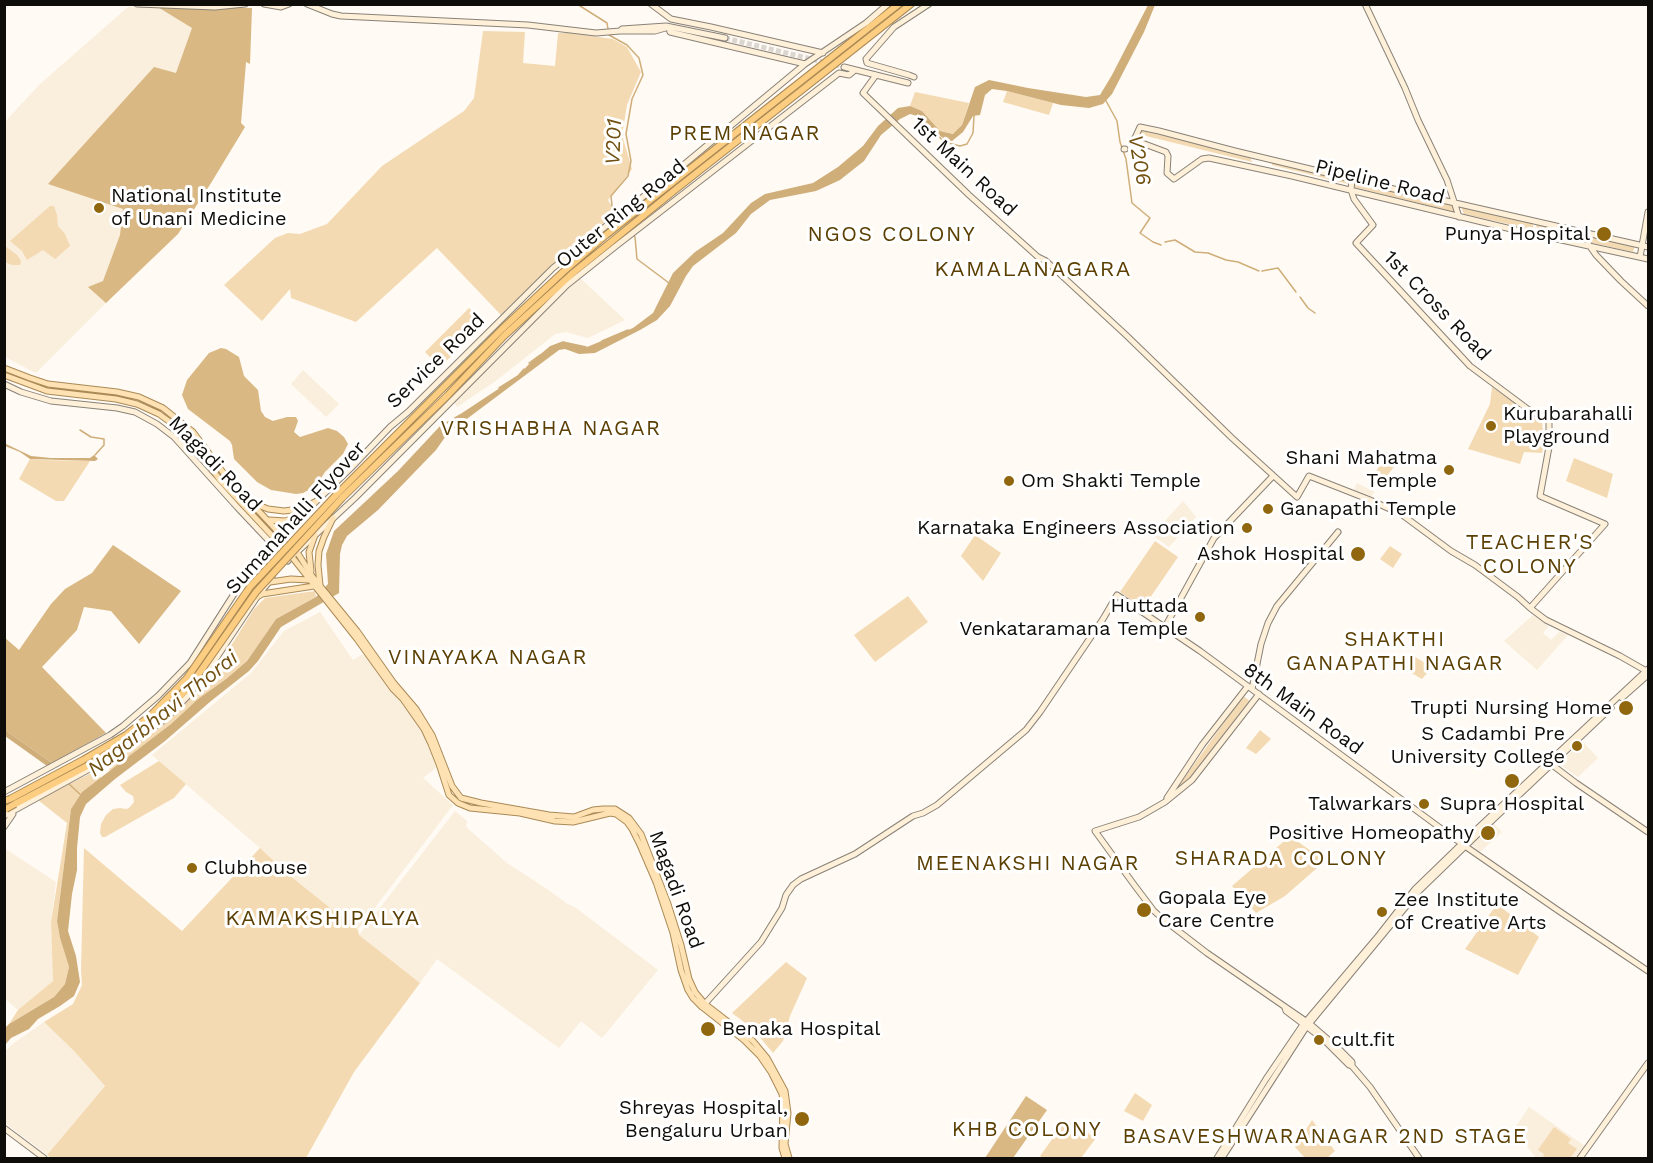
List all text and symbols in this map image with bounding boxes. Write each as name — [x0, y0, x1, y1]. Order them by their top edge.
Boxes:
street label: 1st Main Road — [906, 112, 1022, 222]
water label: V201 — [601, 118, 627, 166]
district label: PREM NAGAR — [669, 121, 821, 147]
water label: V206 — [1122, 133, 1156, 187]
street label: Pipeline Road — [1313, 154, 1447, 210]
street label: Outer Ring Road — [552, 155, 690, 273]
place label: National Institute of Unani Medicine — [111, 184, 287, 231]
marker: National Institute of Unani Medicine — [92, 201, 106, 215]
district label: NGOS COLONY — [808, 222, 976, 248]
place label: Punya Hospital — [1444, 222, 1590, 246]
marker: Punya Hospital — [1595, 225, 1613, 243]
street label: 1st Cross Road — [1378, 246, 1496, 366]
district label: KAMALANAGARA — [934, 257, 1132, 283]
street label: Service Road — [382, 308, 490, 414]
place label: Kurubarahalli Playground — [1503, 402, 1633, 449]
street label: Magadi Road — [163, 411, 267, 517]
district label: VRISHABHA NAGAR — [440, 416, 662, 442]
marker: Kurubarahalli Playground — [1484, 419, 1498, 433]
street label: Sumanahalli Flyover — [221, 437, 371, 599]
place label: Shani Mahatma Temple — [1286, 446, 1437, 493]
marker: Shani Mahatma Temple — [1442, 463, 1456, 477]
place label: Om Shakti Temple — [1021, 469, 1201, 493]
marker: Om Shakti Temple — [1002, 474, 1016, 488]
place label: Ganapathi Temple — [1280, 497, 1457, 521]
marker: Ganapathi Temple — [1261, 502, 1275, 516]
place label: Karnataka Engineers Association — [917, 516, 1235, 540]
marker: Karnataka Engineers Association — [1240, 521, 1254, 535]
district label: TEACHER'S COLONY — [1466, 530, 1594, 580]
place label: Ashok Hospital — [1197, 542, 1344, 566]
marker: Ashok Hospital — [1349, 545, 1367, 563]
place label: Huttada Venkataramana Temple — [960, 594, 1188, 641]
marker: Huttada Venkataramana Temple — [1193, 610, 1207, 624]
district label: SHAKTHI GANAPATHI NAGAR — [1286, 627, 1504, 677]
district label: VINAYAKA NAGAR — [388, 645, 588, 671]
water label: Nagarbhavi Thorai — [83, 646, 243, 782]
street label: 8th Main Road — [1239, 658, 1367, 760]
place label: Trupti Nursing Home — [1411, 696, 1612, 720]
marker: Trupti Nursing Home — [1617, 699, 1635, 717]
place label: S Cadambi Pre University College — [1391, 722, 1565, 769]
marker: S Cadambi Pre University College — [1570, 739, 1584, 753]
marker: Supra Hospital — [1503, 772, 1521, 790]
place label: Talwarkars — [1308, 792, 1412, 816]
place label: Supra Hospital — [1440, 792, 1584, 816]
marker: Talwarkars — [1417, 797, 1431, 811]
place label: Positive Homeopathy — [1268, 821, 1474, 845]
marker: Positive Homeopathy — [1479, 824, 1497, 842]
street label: Magadi Road — [644, 828, 708, 952]
district label: SHARADA COLONY — [1175, 846, 1387, 872]
district label: MEENAKSHI NAGAR — [916, 851, 1140, 877]
place label: Clubhouse — [204, 856, 308, 880]
marker: Clubhouse — [185, 861, 199, 875]
place label: Gopala Eye Care Centre — [1158, 886, 1274, 933]
place label: Zee Institute of Creative Arts — [1394, 888, 1547, 935]
marker: Gopala Eye Care Centre — [1135, 901, 1153, 919]
marker: Zee Institute of Creative Arts — [1375, 905, 1389, 919]
district label: KAMAKSHIPALYA — [225, 906, 421, 932]
place label: Benaka Hospital — [722, 1017, 880, 1041]
marker: Benaka Hospital — [699, 1020, 717, 1038]
place label: cult.fit — [1331, 1028, 1395, 1052]
marker: cult.fit — [1312, 1033, 1326, 1047]
place label: Shreyas Hospital, Bengaluru Urban — [619, 1096, 788, 1143]
marker: Shreyas Hospital, Bengaluru Urban — [793, 1110, 811, 1128]
district label: KHB COLONY — [952, 1117, 1102, 1143]
district label: BASAVESHWARANAGAR 2ND STAGE — [1122, 1124, 1528, 1150]

